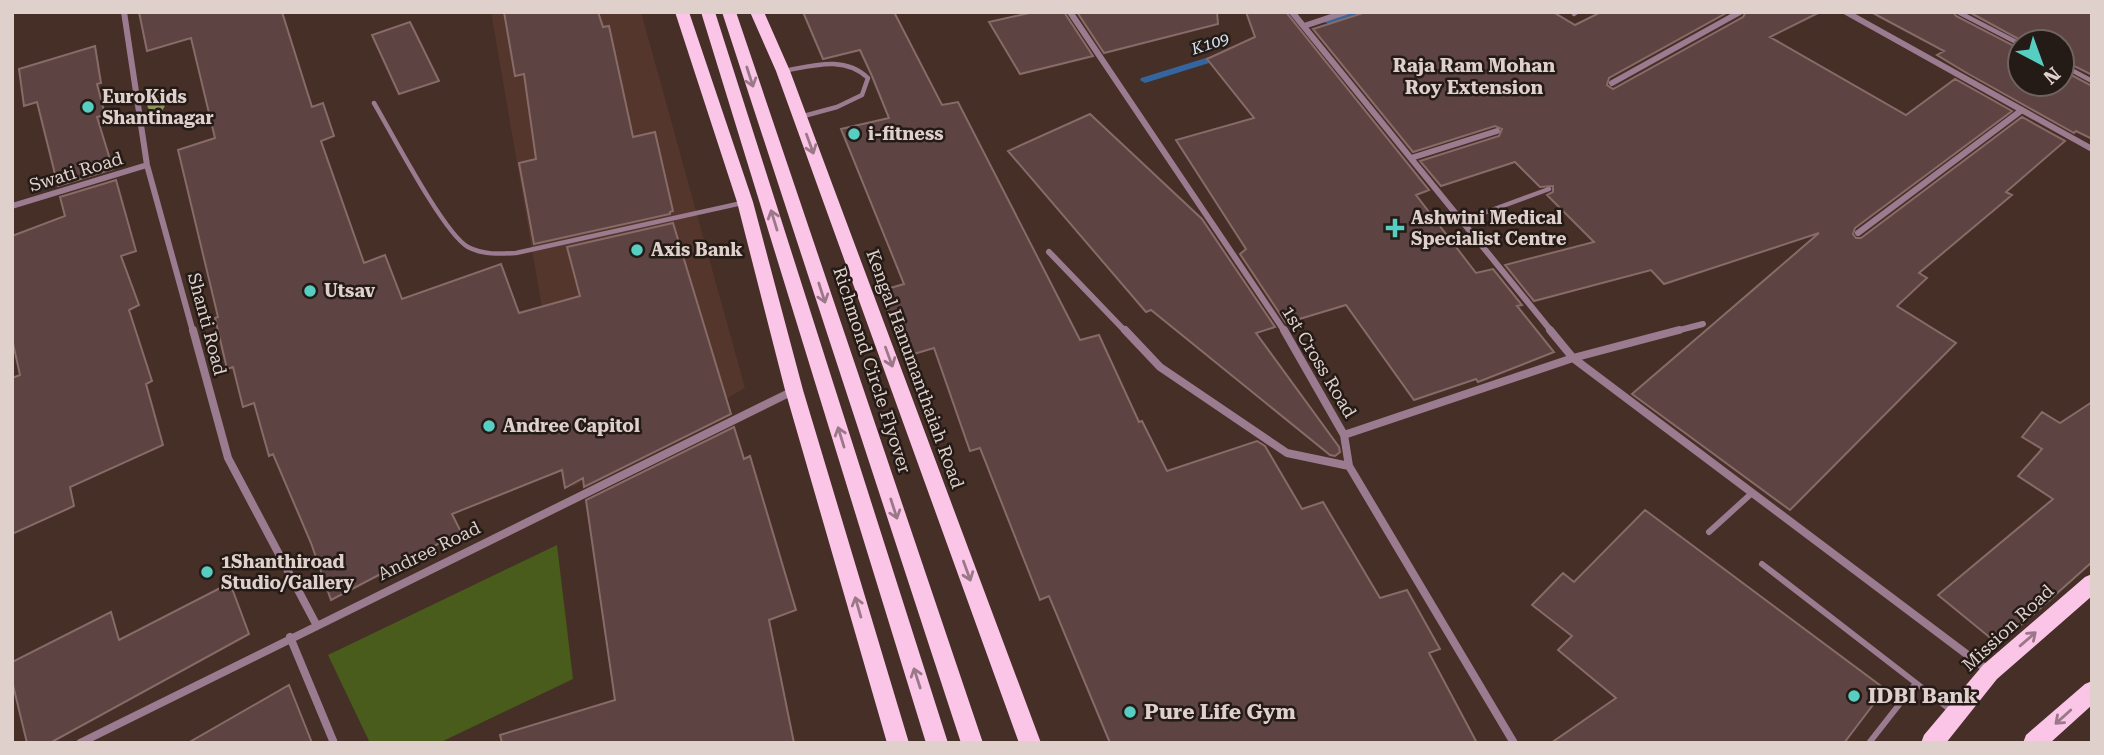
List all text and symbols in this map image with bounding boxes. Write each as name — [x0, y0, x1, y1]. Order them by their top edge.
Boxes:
water label: K109 — [1188, 28, 1232, 59]
north arrow — [2006, 28, 2076, 98]
district label: Raja Ram Mohan Roy Extension — [1393, 54, 1555, 99]
text: N — [2038, 62, 2065, 89]
one-way arrow — [744, 66, 757, 88]
place label: EuroKids Shantinagar — [102, 86, 214, 128]
marker: EuroKids Shantinagar — [80, 99, 96, 115]
place label: i-fitness — [868, 123, 943, 144]
marker: i-fitness — [846, 126, 862, 142]
one-way arrow — [805, 132, 817, 154]
street label: Swati Road — [27, 147, 126, 196]
place label: Ashwini Medical Specialist Centre — [1411, 207, 1567, 249]
one-way arrow — [767, 209, 780, 231]
marker: Ashwini Medical Specialist Centre — [1385, 218, 1405, 238]
place label: Axis Bank — [651, 239, 743, 260]
marker: Axis Bank — [629, 242, 645, 258]
street label: Kengal Hanumanthaiah Road — [862, 246, 969, 492]
street label: Richmond Circle Flyover — [829, 264, 916, 476]
street label: Shanti Road — [184, 270, 231, 378]
place label: Utsav — [324, 280, 376, 301]
one-way arrow — [817, 281, 829, 303]
marker: Utsav — [302, 283, 318, 299]
street label: 1st Cross Road — [1278, 302, 1361, 422]
one-way arrow — [883, 346, 896, 368]
place label: Andree Capitol — [503, 415, 640, 436]
marker: Andree Capitol — [481, 418, 497, 434]
one-way arrow — [834, 427, 846, 449]
one-way arrow — [889, 497, 901, 519]
street label: Andree Road — [374, 516, 484, 584]
place label: 1Shanthiroad Studio/Gallery — [221, 551, 354, 593]
one-way arrow — [962, 559, 974, 581]
marker: 1Shanthiroad Studio/Gallery — [199, 564, 215, 580]
street label: Mission Road — [1958, 580, 2058, 675]
one-way arrow — [850, 596, 863, 618]
one-way arrow — [2018, 631, 2036, 647]
one-way arrow — [909, 667, 922, 689]
place label: IDBI Bank — [1868, 684, 1978, 708]
marker: IDBI Bank — [1846, 688, 1862, 704]
place label: Pure Life Gym — [1144, 700, 1296, 724]
marker: Pure Life Gym — [1122, 704, 1138, 720]
one-way arrow — [2054, 709, 2072, 725]

